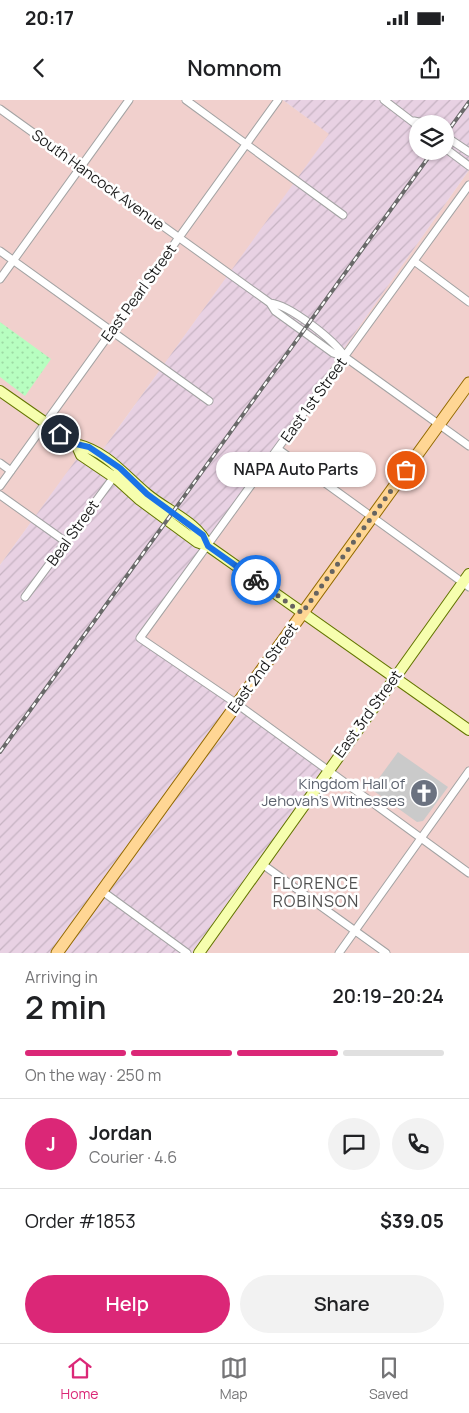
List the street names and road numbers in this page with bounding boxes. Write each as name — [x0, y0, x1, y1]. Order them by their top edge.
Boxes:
street label: South Hancock Avenue — [28, 124, 169, 235]
street label: East Pearl Street — [96, 240, 181, 346]
street label: East 1st Street — [276, 353, 352, 447]
street label: Beal Street — [42, 496, 104, 570]
street label: East 2nd Street — [223, 618, 303, 717]
street label: East 3rd Street — [329, 666, 406, 762]

